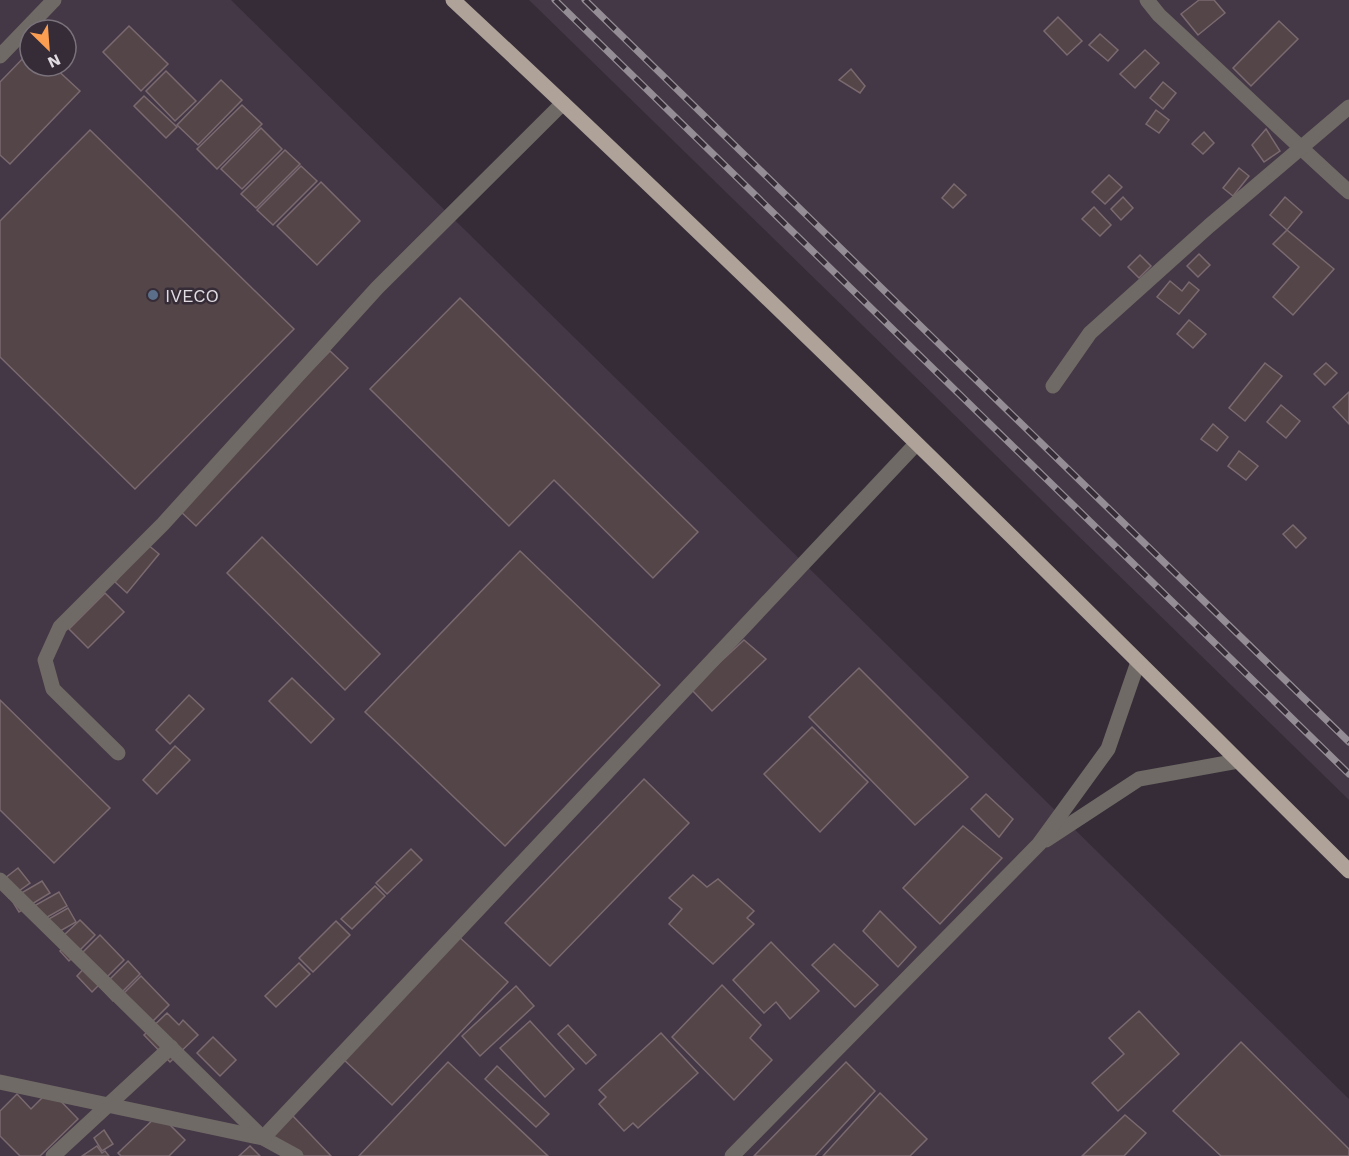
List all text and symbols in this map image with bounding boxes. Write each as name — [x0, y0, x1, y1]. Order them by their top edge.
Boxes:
north arrow — [18, 18, 78, 78]
text: N — [45, 50, 64, 72]
place label: IVECO — [165, 285, 219, 306]
marker: IVECO — [146, 288, 160, 302]

